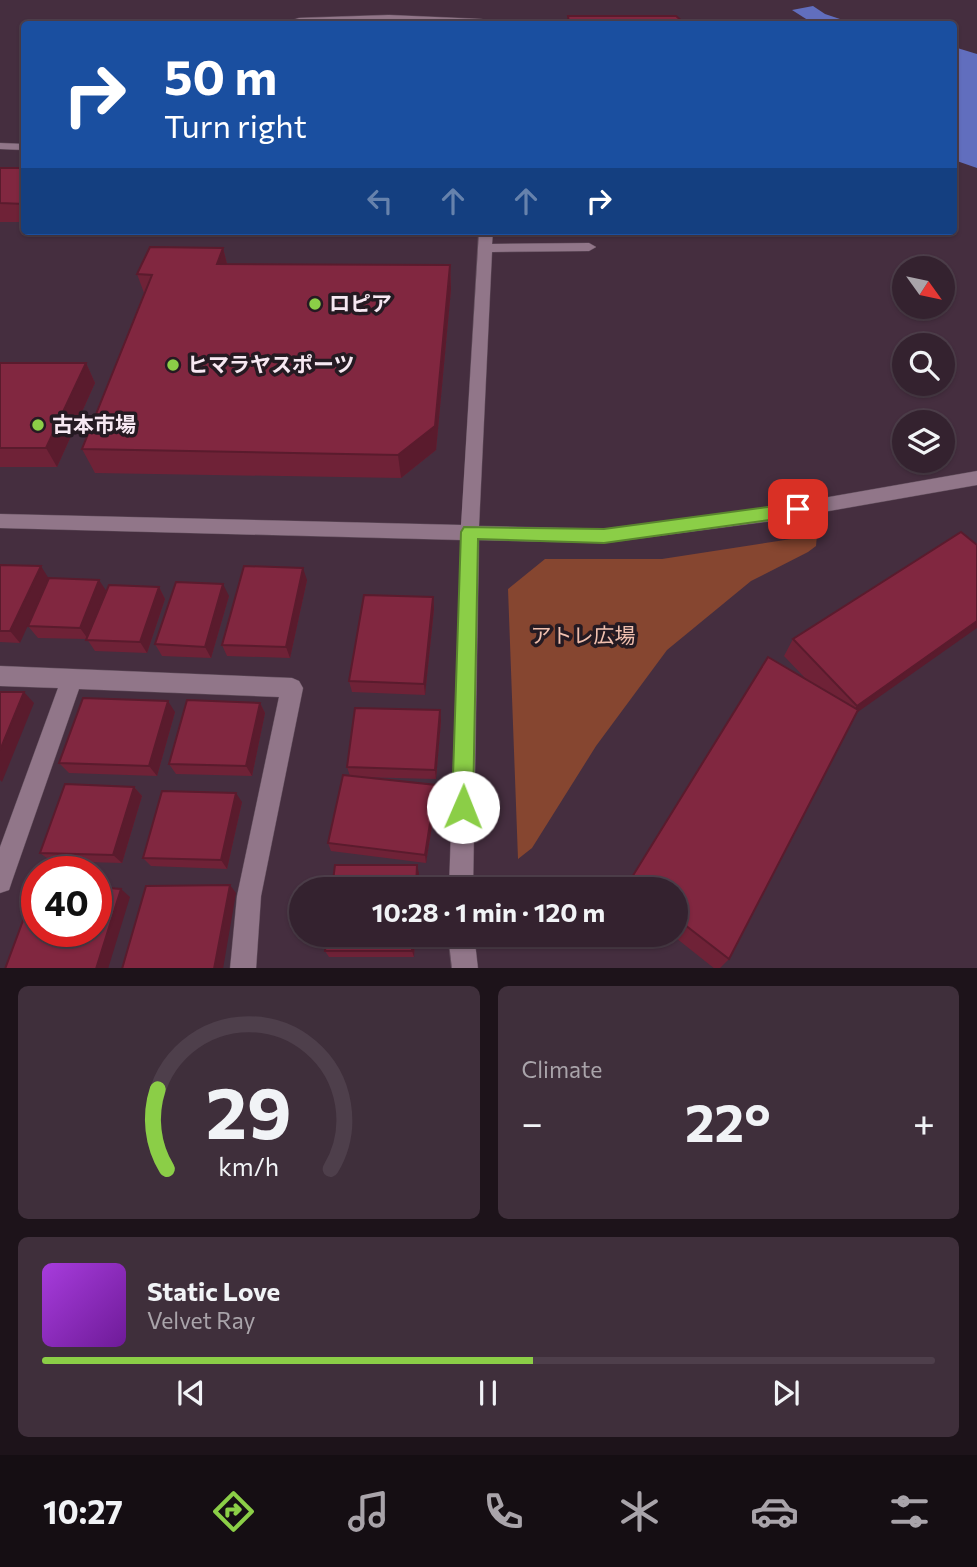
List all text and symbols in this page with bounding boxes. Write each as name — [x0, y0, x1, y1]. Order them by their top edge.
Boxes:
text: 50 m — [164, 45, 277, 105]
icon: right — [49, 49, 140, 140]
text: Turn right — [164, 105, 307, 145]
icon: left — [361, 182, 399, 220]
icon: ahead — [434, 182, 472, 220]
icon: ahead — [507, 182, 545, 220]
icon: right — [580, 182, 618, 220]
north arrow — [892, 256, 956, 318]
map controls — [892, 256, 955, 473]
place label: ロピア — [329, 290, 392, 315]
marker: ロピア — [307, 296, 323, 312]
button: search — [892, 333, 955, 396]
place label: ヒマラヤスポーツ — [187, 351, 355, 376]
marker: ヒマラヤスポーツ — [165, 357, 181, 373]
button: layers — [892, 410, 955, 473]
place label: 古本市場 — [52, 411, 136, 436]
marker: 古本市場 — [30, 417, 46, 433]
pin — [768, 479, 828, 539]
icon: arrive — [779, 490, 817, 528]
park label: アトレ広場 — [531, 622, 636, 647]
position arrow — [426, 770, 500, 844]
speed limit sign: 40 — [21, 856, 112, 947]
text: 10:28 · 1 min · 120 m — [372, 896, 605, 927]
text: Climate — [522, 1055, 603, 1083]
text: 29 — [206, 1065, 292, 1154]
text: 22° — [685, 1089, 771, 1153]
text: − — [522, 1098, 543, 1145]
text: + — [913, 1098, 935, 1145]
text: km/h — [218, 1150, 279, 1180]
text: Static Love — [147, 1275, 280, 1306]
text: Velvet Ray — [147, 1306, 255, 1334]
icon: previous — [172, 1374, 210, 1412]
icon: pause — [469, 1374, 507, 1412]
icon: next — [767, 1374, 805, 1412]
icon: directions — [209, 1487, 258, 1536]
icon: music — [344, 1487, 393, 1536]
icon: phone — [479, 1487, 528, 1536]
icon: climate — [615, 1487, 664, 1536]
icon: car — [750, 1487, 799, 1536]
icon: filters — [885, 1487, 934, 1536]
text: 10:27 — [43, 1491, 123, 1531]

